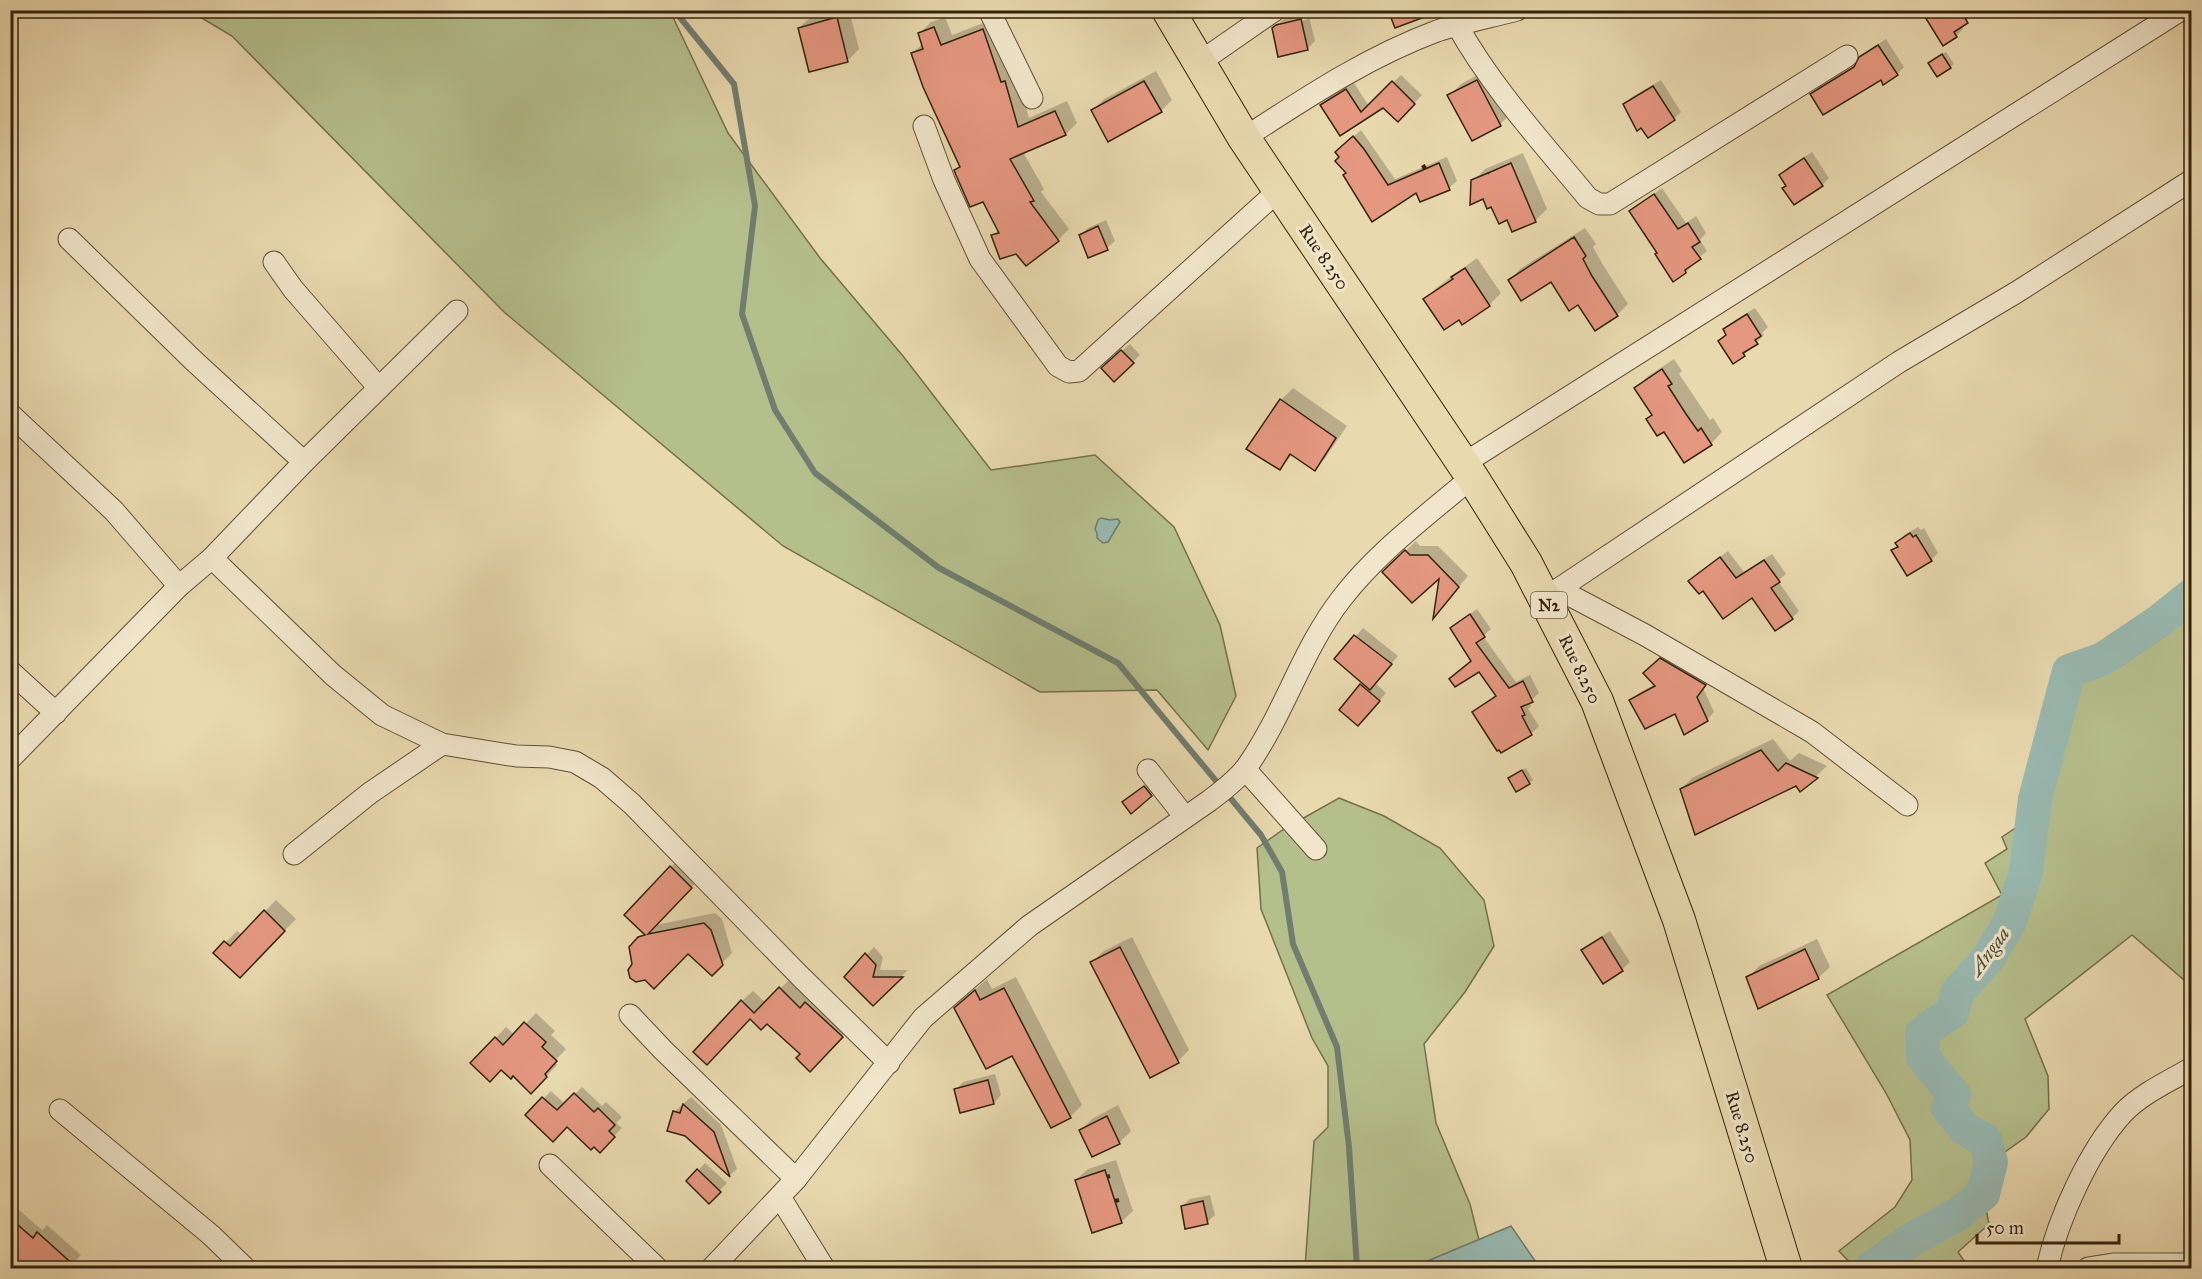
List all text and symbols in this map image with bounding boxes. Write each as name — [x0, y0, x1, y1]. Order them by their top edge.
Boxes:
street label: Rue 8.250 — [1294, 220, 1354, 294]
road number: N2 — [1531, 592, 1567, 618]
street label: Rue 8.250 — [1554, 631, 1606, 707]
water label: Angaa — [1962, 922, 2015, 981]
street label: Rue 8.250 — [1721, 1088, 1763, 1166]
scale bar — [1977, 1207, 2120, 1245]
text: 50 m — [1986, 1217, 2024, 1239]

